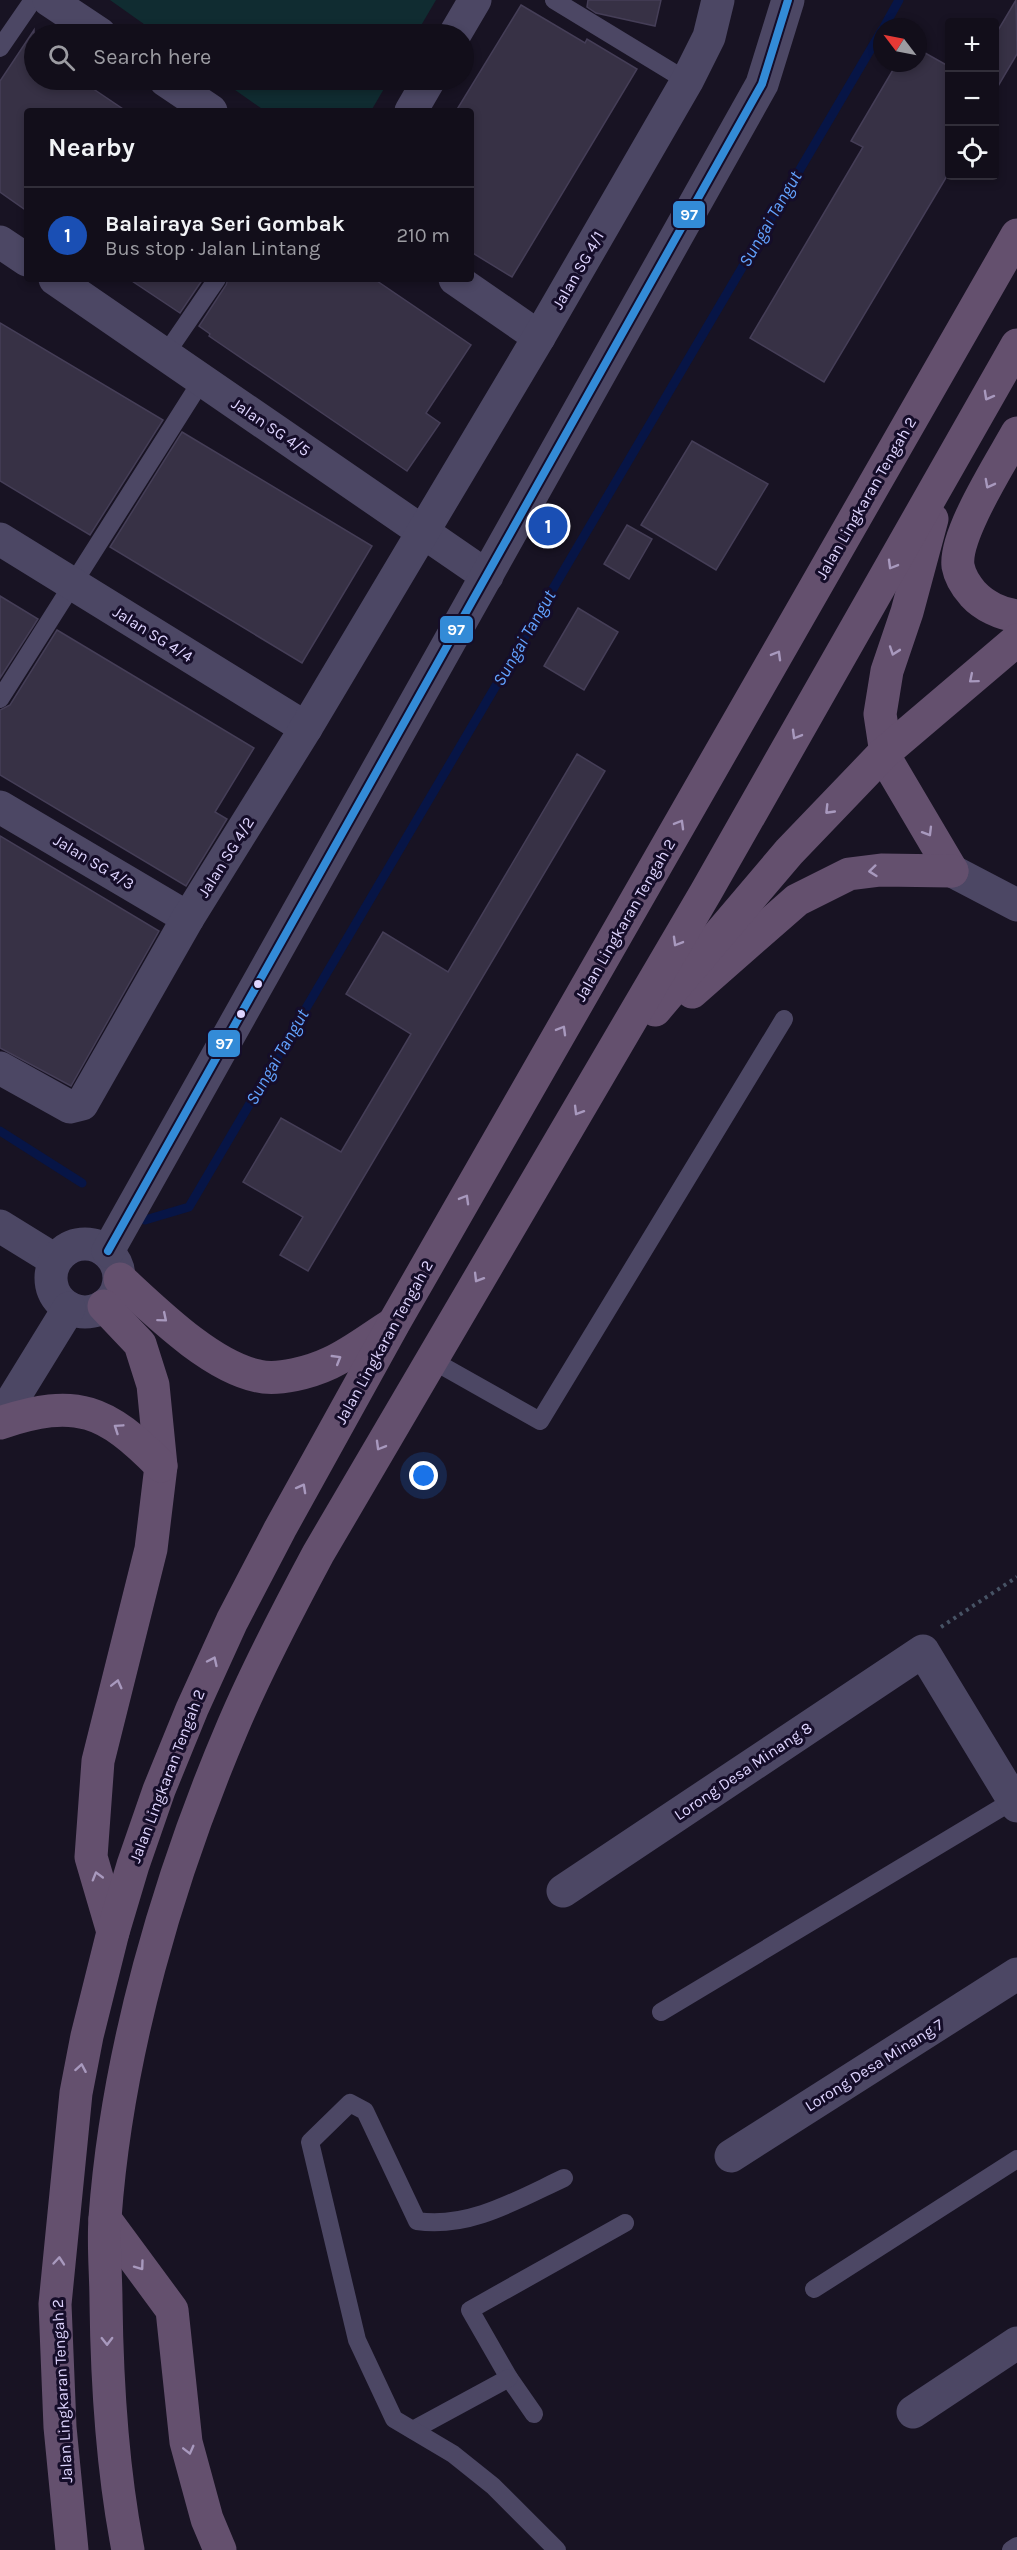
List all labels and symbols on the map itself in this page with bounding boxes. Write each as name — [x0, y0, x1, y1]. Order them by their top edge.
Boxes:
north arrow — [873, 18, 927, 72]
water label: Sungai Tangut — [734, 166, 807, 271]
line badge: 97 — [672, 200, 706, 229]
text: 97 — [680, 205, 698, 224]
street label: Jalan SG 4/1 — [548, 228, 608, 312]
one-way arrow — [984, 389, 995, 400]
street label: Jalan SG 4/5 — [228, 394, 314, 460]
street label: Jalan Lingkaran Tengah 2 — [812, 414, 920, 582]
one-way arrow — [985, 478, 996, 489]
pin: 1 — [528, 504, 568, 548]
one-way arrow — [888, 559, 899, 569]
water label: Sungai Tangut — [488, 585, 561, 690]
street label: Jalan SG 4/4 — [110, 602, 196, 666]
line badge: 97 — [439, 615, 474, 644]
text: 97 — [447, 620, 465, 639]
one-way arrow — [888, 645, 901, 656]
one-way arrow — [770, 651, 781, 661]
one-way arrow — [969, 671, 980, 682]
one-way arrow — [791, 729, 803, 739]
one-way arrow — [825, 803, 836, 813]
street label: Jalan SG 4/2 — [194, 813, 258, 901]
one-way arrow — [673, 820, 684, 830]
one-way arrow — [921, 826, 933, 836]
street label: Jalan SG 4/3 — [50, 830, 138, 894]
street label: Jalan Lingkaran Tengah 2 — [571, 836, 679, 1004]
one-way arrow — [868, 864, 877, 877]
one-way arrow — [672, 936, 684, 947]
unlabelled marker — [252, 978, 264, 990]
water label: Sungai Tangut — [241, 1004, 314, 1109]
unlabelled marker — [235, 1008, 247, 1020]
one-way arrow — [555, 1026, 566, 1036]
line badge: 97 — [207, 1029, 241, 1058]
text: 97 — [215, 1034, 233, 1053]
one-way arrow — [574, 1105, 586, 1115]
one-way arrow — [458, 1195, 469, 1205]
street label: Jalan Lingkaran Tengah 2 — [331, 1257, 437, 1427]
one-way arrow — [474, 1272, 486, 1282]
one-way arrow — [156, 1311, 167, 1322]
one-way arrow — [331, 1354, 341, 1366]
one-way arrow — [114, 1424, 125, 1435]
one-way arrow — [375, 1440, 387, 1450]
your location — [409, 1461, 438, 1490]
one-way arrow — [295, 1483, 306, 1494]
one-way arrow — [206, 1656, 218, 1667]
one-way arrow — [110, 1679, 123, 1689]
street label: Jalan Lingkaran Tengah 2 — [125, 1687, 209, 1865]
street label: Lorong Desa Minang 8 — [670, 1718, 816, 1824]
one-way arrow — [91, 1871, 104, 1881]
street label: Lorong Desa Minang 7 — [801, 2014, 947, 2115]
one-way arrow — [74, 2063, 87, 2073]
one-way arrow — [52, 2257, 65, 2266]
one-way arrow — [132, 2260, 143, 2271]
street label: Jalan Lingkaran Tengah 2 — [48, 2299, 76, 2483]
one-way arrow — [100, 2336, 113, 2345]
one-way arrow — [181, 2445, 194, 2455]

